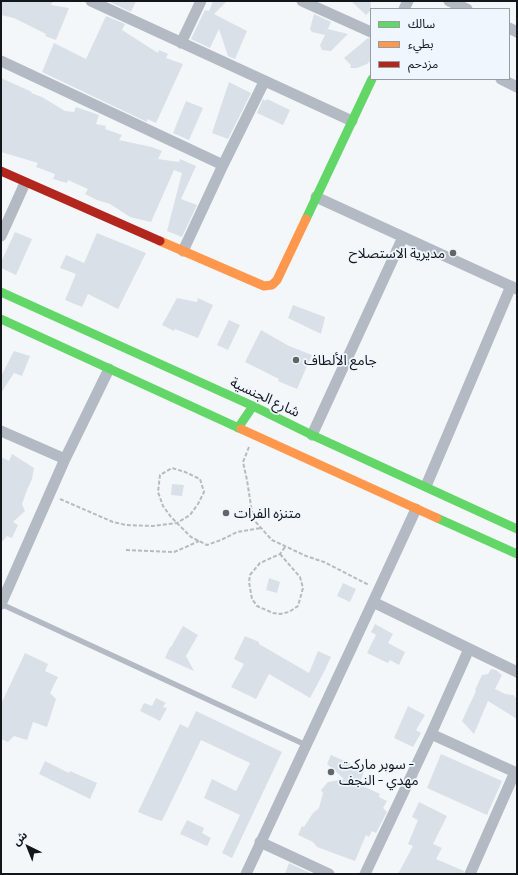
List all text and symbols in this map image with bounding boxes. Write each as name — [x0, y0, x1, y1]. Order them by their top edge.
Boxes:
legend — [370, 8, 510, 80]
text: سالك — [408, 16, 435, 30]
text: بطيء — [408, 36, 434, 50]
text: مزدحم — [408, 56, 438, 70]
place label: مديرية الاستصلاح — [349, 245, 445, 261]
marker: مديرية الاستصلاح — [448, 248, 458, 258]
place label: جامع الألطاف — [304, 352, 377, 368]
marker: جامع الألطاف — [291, 355, 301, 365]
street label: شارع الجنسية — [228, 374, 302, 420]
place label: متنزه الفرات — [234, 505, 301, 521]
marker: متنزه الفرات — [221, 508, 231, 518]
place label: سوبر ماركت - مهدي - النجف — [339, 756, 419, 788]
marker: سوبر ماركت - مهدي - النجف — [326, 767, 336, 777]
north arrow — [8, 827, 48, 867]
text: ش — [10, 828, 29, 848]

